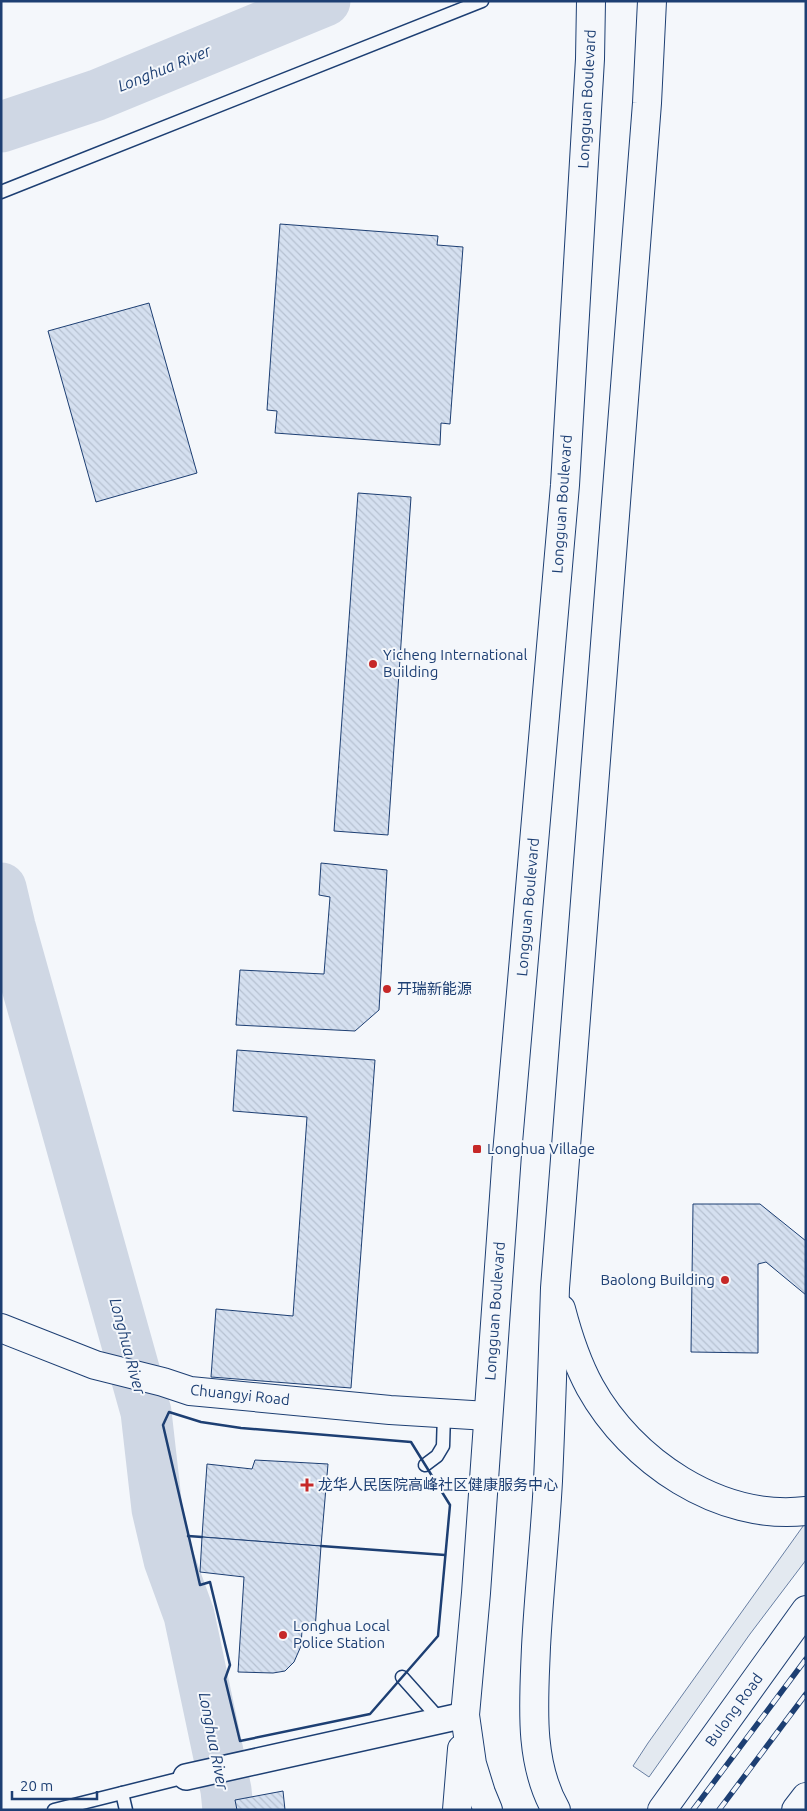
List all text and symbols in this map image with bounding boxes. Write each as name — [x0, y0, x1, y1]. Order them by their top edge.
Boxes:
street label: Longguan Boulevard — [574, 29, 599, 169]
water label: Longhua River — [115, 41, 214, 95]
street label: Longguan Boulevard — [548, 434, 575, 574]
place label: Yicheng International Building — [383, 646, 527, 680]
marker: Yicheng International Building — [367, 658, 379, 670]
street label: Longguan Boulevard — [513, 837, 542, 977]
place label: 开瑞新能源 — [397, 980, 472, 997]
marker: 开瑞新能源 — [381, 983, 393, 995]
place label: Longhua Village — [487, 1140, 595, 1157]
marker: Longhua Village — [471, 1143, 483, 1155]
street label: Longguan Boulevard — [481, 1241, 508, 1381]
place label: Baolong Building — [600, 1271, 715, 1288]
marker: Baolong Building — [719, 1274, 731, 1286]
water label: Longhua River — [107, 1296, 150, 1397]
street label: Chuangyi Road — [189, 1381, 291, 1408]
place label: 龙华人民医院高峰社区健康服务中心 — [318, 1476, 558, 1493]
marker: 龙华人民医院高峰社区健康服务中心 — [300, 1478, 314, 1492]
place label: Longhua Local Police Station — [293, 1617, 390, 1651]
marker: Longhua Local Police Station — [277, 1629, 289, 1641]
street label: Bulong Road — [701, 1670, 766, 1749]
water label: Longhua River — [196, 1691, 232, 1792]
scale bar — [12, 1768, 98, 1800]
text: 20 m — [20, 1777, 53, 1794]

